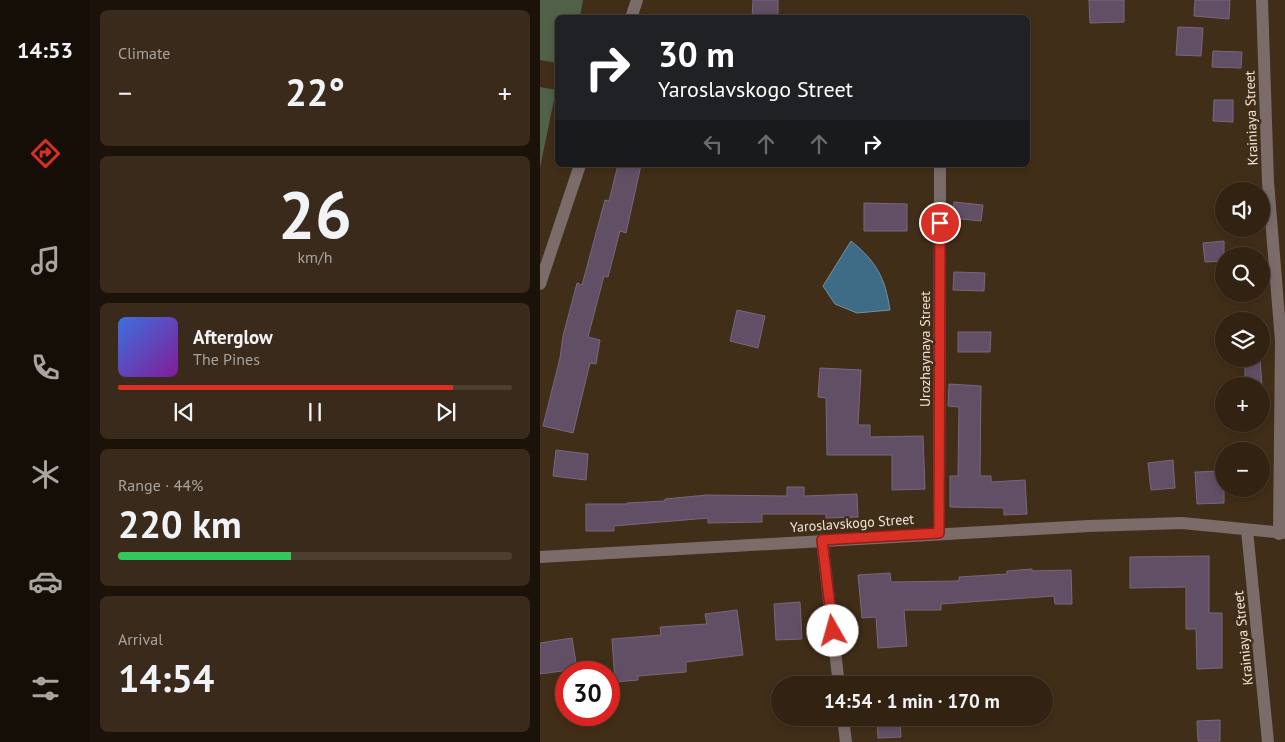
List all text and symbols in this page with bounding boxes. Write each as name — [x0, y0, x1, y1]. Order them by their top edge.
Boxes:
text: 30 m — [658, 31, 735, 77]
icon: right — [575, 35, 640, 100]
text: 14:53 — [17, 36, 73, 64]
text: Climate — [118, 43, 170, 63]
text: 22° — [285, 67, 345, 116]
street label: Krainiaya Street — [1240, 70, 1262, 166]
text: − — [118, 74, 132, 111]
text: + — [498, 74, 512, 111]
text: Yaroslavskogo Street — [658, 75, 853, 103]
icon: left — [699, 130, 727, 158]
icon: ahead — [752, 130, 780, 158]
icon: ahead — [805, 130, 833, 158]
icon: right — [858, 130, 886, 158]
icon: directions — [28, 136, 63, 171]
text: 26 — [278, 172, 352, 256]
map controls — [1215, 182, 1270, 497]
button: sound — [1215, 182, 1270, 237]
pin — [919, 202, 961, 244]
icon: arrive — [926, 209, 954, 237]
icon: music — [28, 243, 63, 278]
text: km/h — [297, 247, 333, 267]
button: search — [1215, 247, 1270, 302]
street label: Urozhaynaya Street — [916, 291, 934, 407]
button: layers — [1215, 312, 1270, 367]
text: Afterglow — [193, 325, 273, 349]
text: The Pines — [193, 349, 260, 369]
icon: phone — [28, 350, 63, 385]
button: + — [1215, 377, 1270, 432]
icon: previous — [170, 398, 198, 426]
icon: pause — [301, 398, 329, 426]
icon: next — [432, 398, 460, 426]
button: − — [1215, 442, 1270, 497]
icon: climate — [28, 457, 63, 492]
text: Range · 44% — [118, 475, 203, 495]
text: 220 km — [118, 499, 242, 548]
street label: Yaroslavskogo Street — [789, 510, 915, 536]
icon: car — [28, 564, 63, 599]
street label: Krainiaya Street — [1229, 590, 1257, 686]
position arrow — [806, 604, 858, 656]
text: Arrival — [118, 629, 163, 649]
text: 14:54 — [118, 653, 214, 702]
speed limit sign: 30 — [555, 661, 620, 726]
icon: filters — [28, 671, 63, 706]
text: 14:54 · 1 min · 170 m — [824, 689, 1000, 713]

